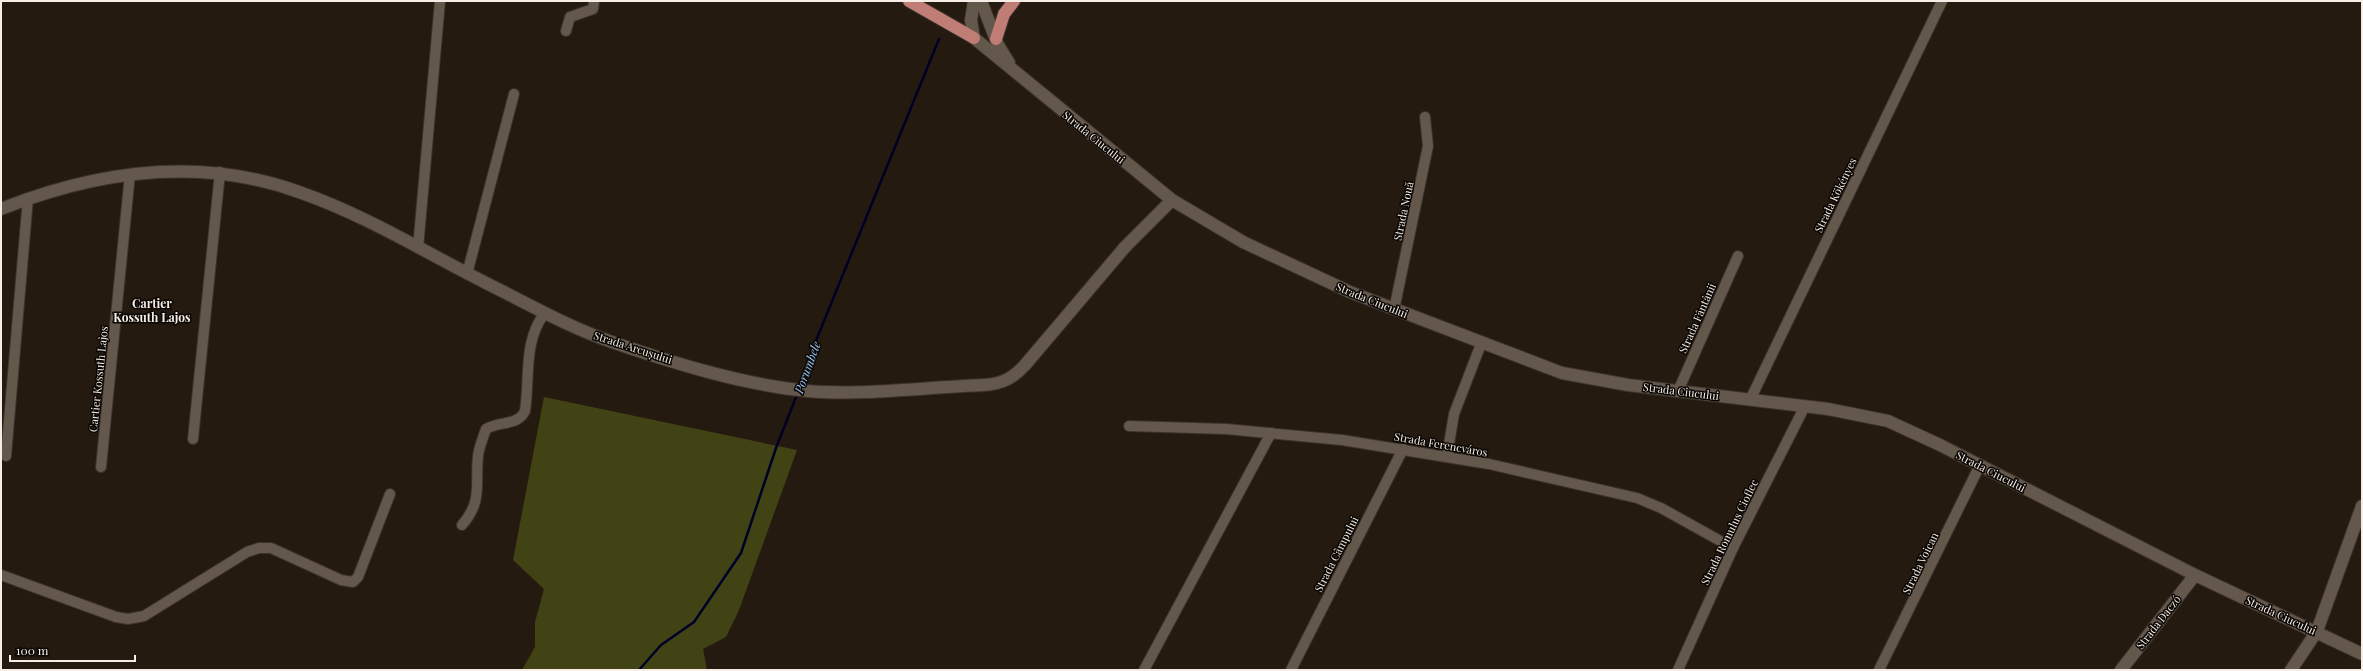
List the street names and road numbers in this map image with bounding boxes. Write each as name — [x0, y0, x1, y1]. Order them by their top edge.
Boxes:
street label: Strada Ciucului — [1060, 107, 1128, 167]
street label: Strada Kökényes — [1810, 155, 1860, 235]
street label: Strada Nouă — [1389, 180, 1417, 242]
street label: Strada Ciucului — [1334, 279, 1410, 321]
street label: Strada Fântânii — [1675, 281, 1719, 355]
street label: Cartier Kossuth Lajos — [85, 325, 111, 433]
street label: Strada Arcușului — [592, 327, 674, 367]
street label: Strada Ciucului — [1642, 379, 1720, 403]
street label: Strada Ferencváros — [1393, 428, 1489, 460]
street label: Strada Ciucului — [1954, 447, 2028, 495]
street label: Strada Romulus Cioflec — [1697, 477, 1761, 587]
street label: Strada Câmpului — [1310, 514, 1362, 594]
street label: Strada Voican — [1899, 529, 1942, 597]
street label: Strada Daczó — [2132, 592, 2184, 652]
street label: Strada Ciucului — [2243, 592, 2319, 638]

